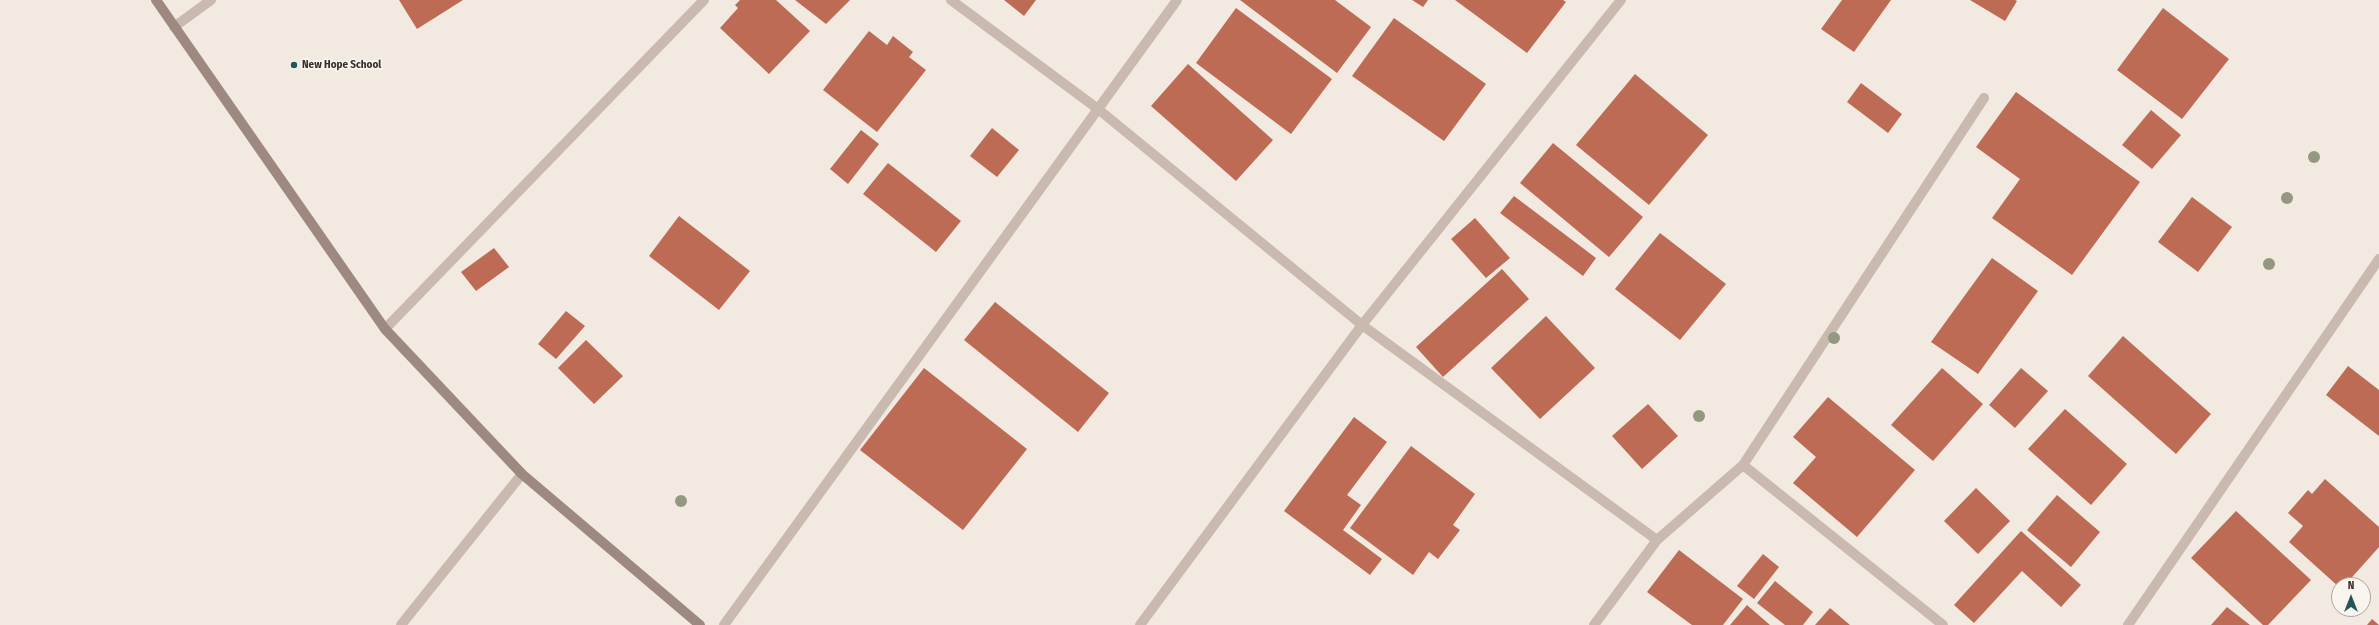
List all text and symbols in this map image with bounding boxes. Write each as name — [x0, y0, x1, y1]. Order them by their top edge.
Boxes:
place label: New Hope School — [302, 58, 381, 72]
marker: New Hope School — [289, 60, 299, 70]
north arrow — [2331, 577, 2371, 617]
text: N — [2348, 579, 2354, 592]

